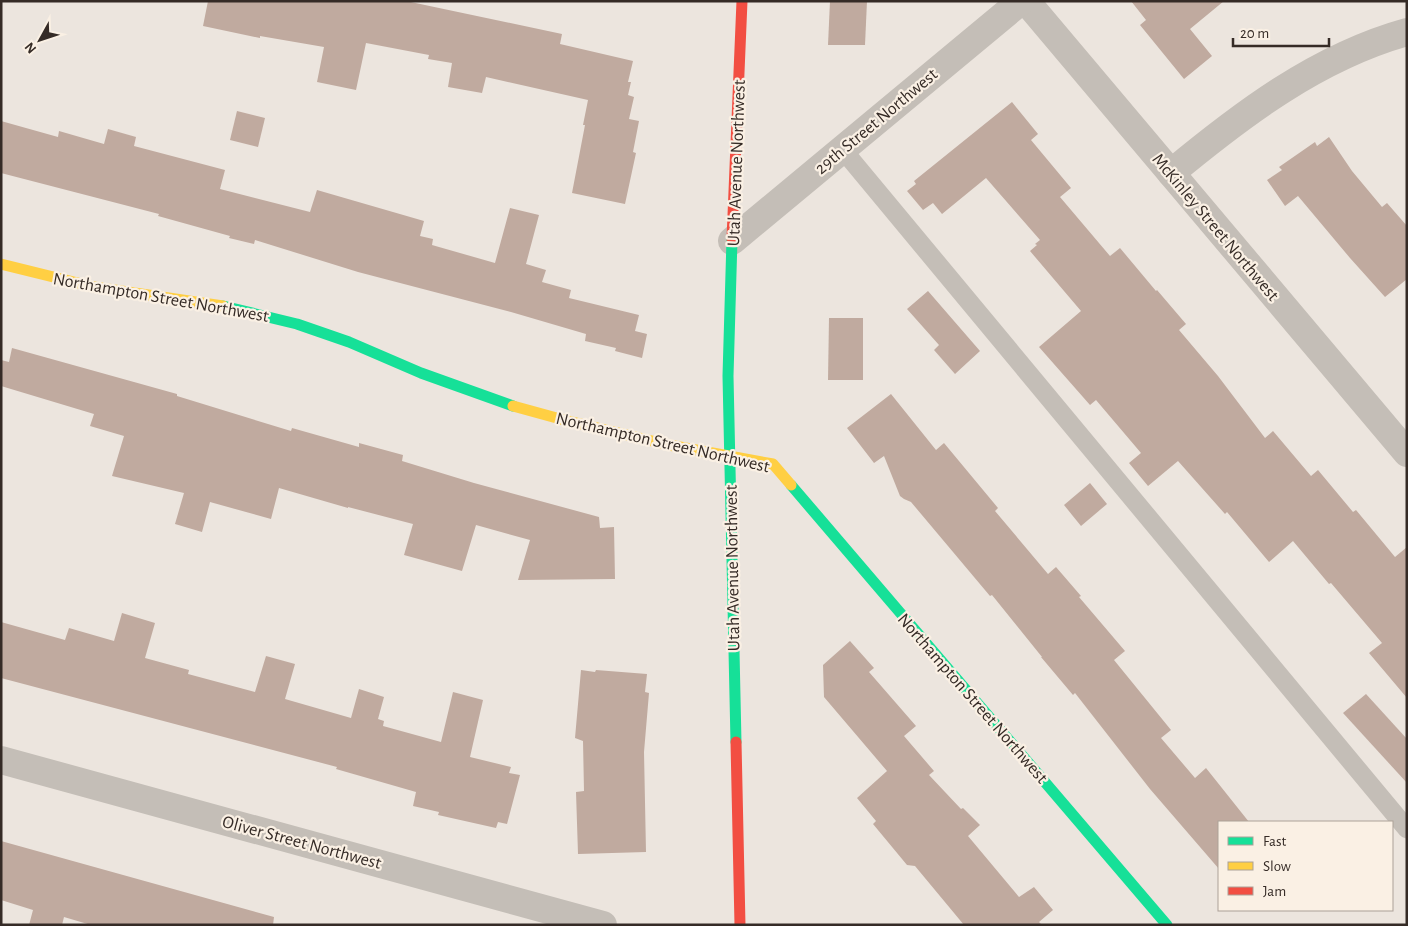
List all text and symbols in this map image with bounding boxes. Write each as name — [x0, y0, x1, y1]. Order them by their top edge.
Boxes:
north arrow — [15, 15, 65, 65]
scale bar — [1233, 15, 1329, 47]
text: 20 m — [1240, 26, 1269, 41]
text: N — [22, 39, 39, 56]
street label: 29th Street Northwest — [812, 65, 942, 178]
street label: Utah Avenue Northwest — [725, 79, 749, 247]
street label: McKinley Street Northwest — [1148, 151, 1282, 305]
street label: Northampton Street Northwest — [52, 270, 270, 326]
street label: Northampton Street Northwest — [554, 410, 772, 476]
street label: Utah Avenue Northwest — [723, 484, 743, 652]
street label: Northampton Street Northwest — [894, 610, 1051, 787]
street label: Oliver Street Northwest — [220, 813, 383, 873]
legend — [1218, 821, 1393, 911]
text: Fast — [1263, 834, 1287, 849]
text: Slow — [1263, 859, 1291, 874]
text: Jam — [1263, 884, 1286, 899]

